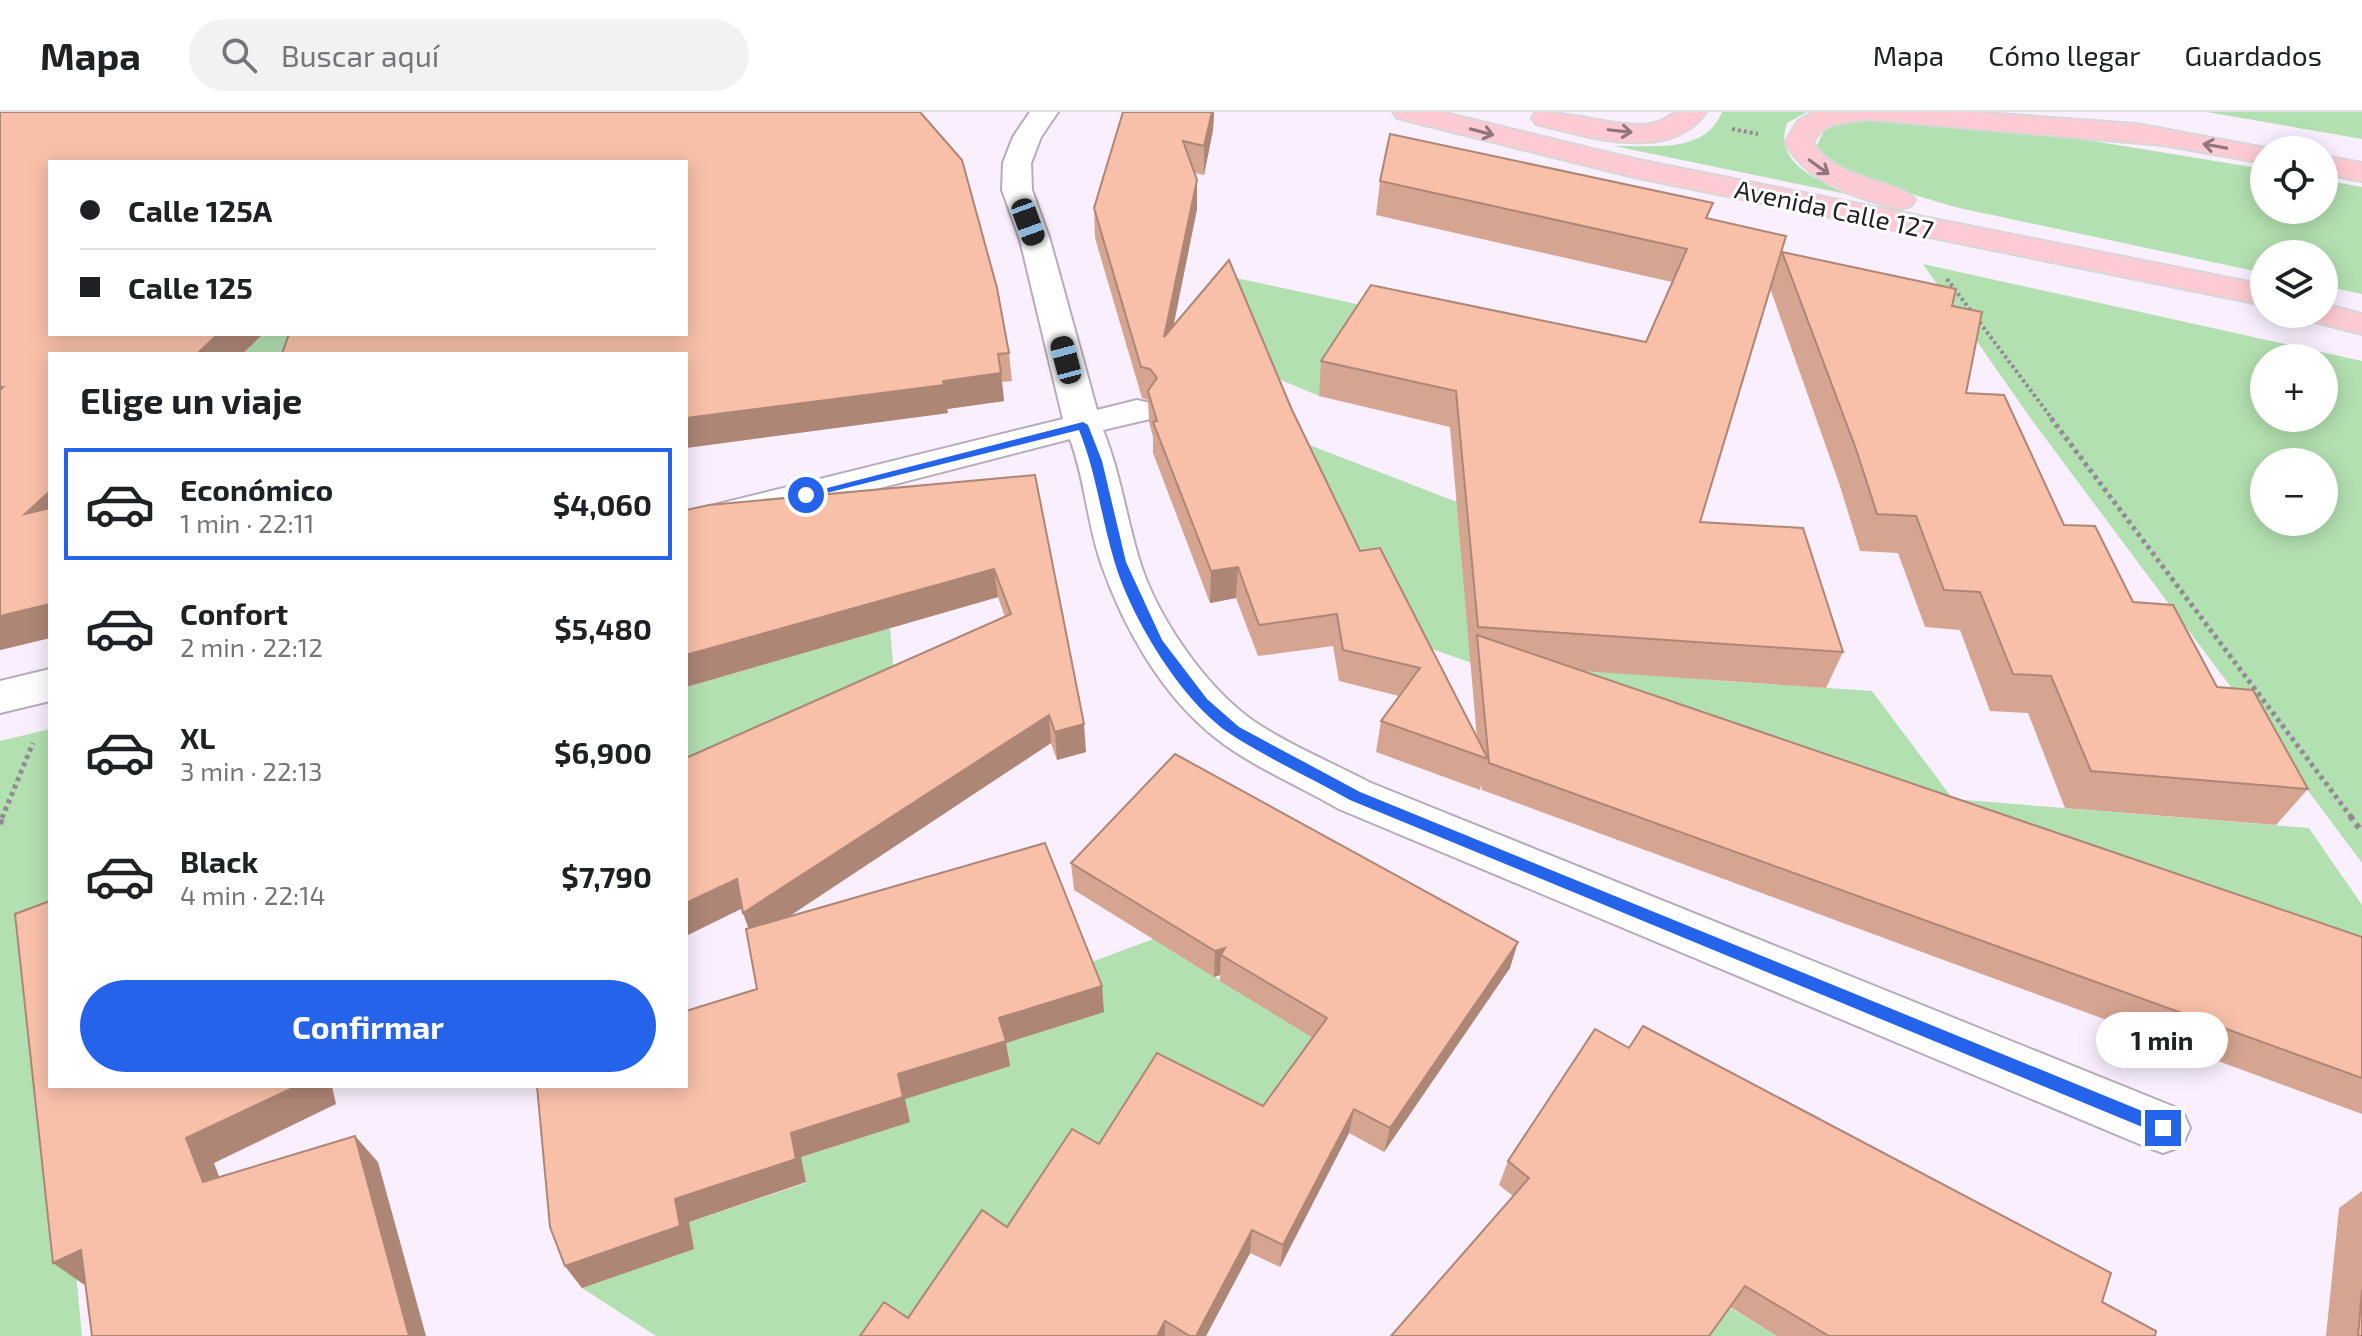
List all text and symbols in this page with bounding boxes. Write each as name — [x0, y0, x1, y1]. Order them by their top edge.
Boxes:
search box — [189, 19, 749, 91]
text: Mapa — [40, 32, 141, 78]
icon: search — [217, 33, 261, 77]
text: Buscar aquí — [281, 37, 439, 73]
text: Mapa — [1873, 38, 1944, 72]
text: Cómo llegar — [1988, 38, 2141, 72]
text: Guardados — [2185, 38, 2322, 72]
one-way arrow — [1606, 124, 1633, 139]
one-way arrow — [1469, 125, 1495, 140]
map controls — [2250, 136, 2338, 536]
button: locate — [2250, 136, 2338, 224]
one-way arrow — [2203, 137, 2229, 152]
one-way arrow — [1808, 158, 1829, 175]
street label: Avenida Calle 127 — [1732, 172, 1936, 245]
text: Calle 125A — [128, 192, 272, 228]
car — [1009, 195, 1047, 249]
button: layers — [2250, 240, 2338, 328]
text: Calle 125 — [128, 269, 253, 305]
car — [1048, 334, 1084, 386]
button: + — [2250, 344, 2338, 432]
text: Elige un viaje — [80, 378, 302, 421]
button: − — [2250, 448, 2338, 536]
icon: car — [84, 468, 156, 540]
text: Económico — [180, 471, 333, 507]
route start — [788, 477, 824, 513]
text: $4,060 — [553, 486, 652, 522]
text: 1 min · 22:11 — [180, 507, 314, 538]
icon: car — [84, 592, 156, 664]
text: Confort — [180, 595, 288, 631]
text: $5,480 — [554, 610, 652, 646]
text: 2 min · 22:12 — [180, 631, 323, 662]
icon: car — [84, 716, 156, 788]
text: XL — [180, 719, 215, 755]
text: $6,900 — [554, 734, 652, 770]
text: 3 min · 22:13 — [180, 755, 322, 786]
icon: car — [84, 840, 156, 912]
text: Black — [180, 843, 258, 879]
text: $7,790 — [561, 858, 652, 894]
text: 4 min · 22:14 — [180, 879, 326, 910]
button: Confirmar — [80, 980, 656, 1072]
callout: 1 min — [2097, 1012, 2229, 1068]
text: 1 min — [2131, 1024, 2193, 1055]
route end — [2145, 1110, 2181, 1146]

